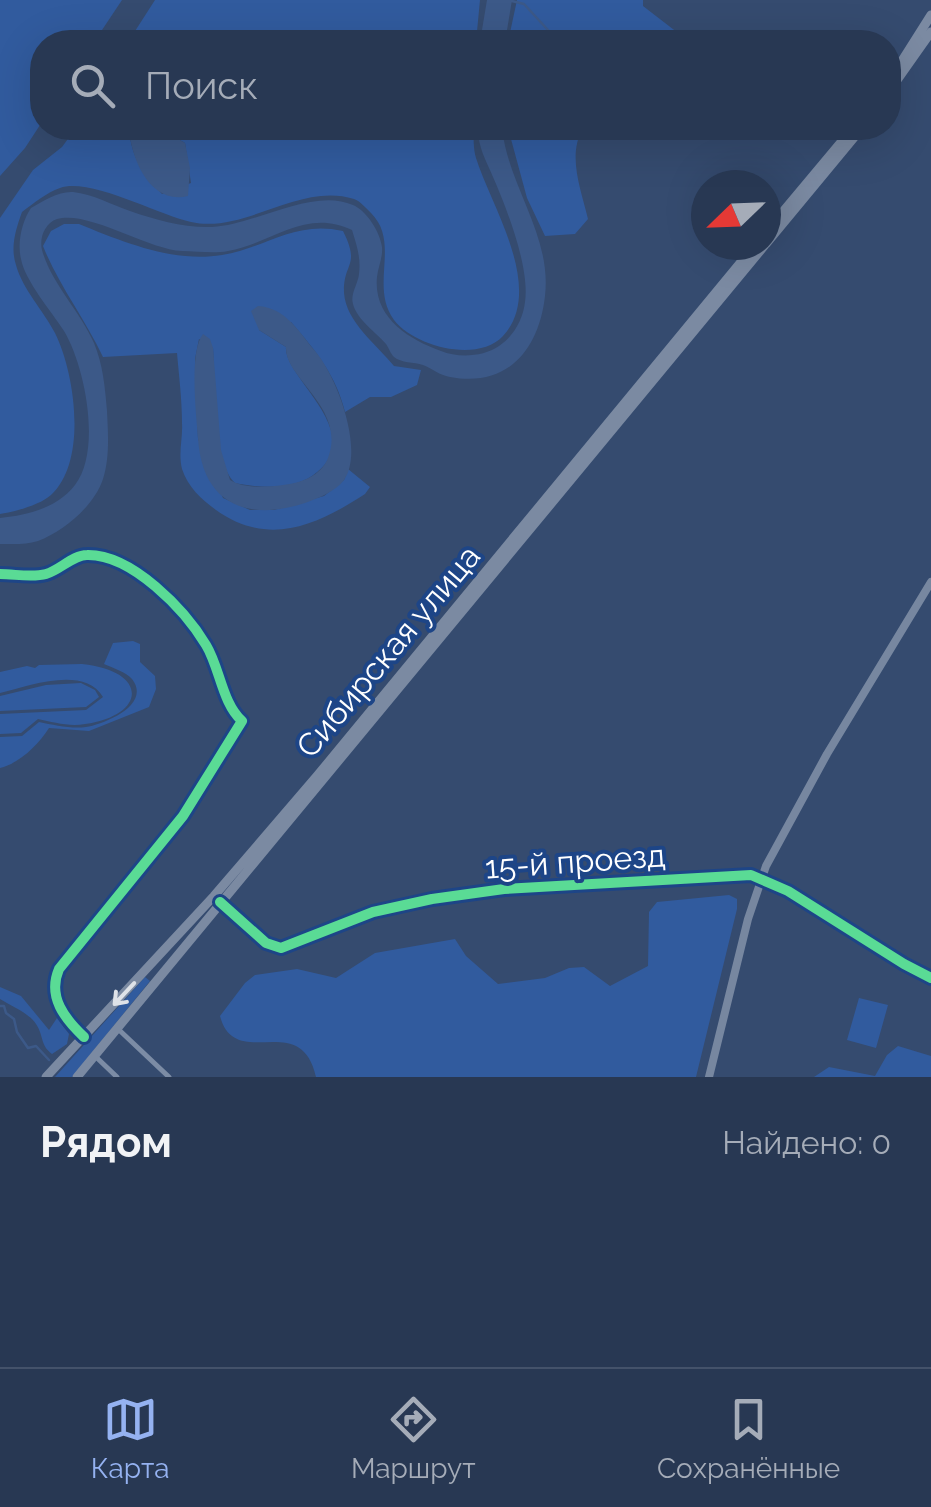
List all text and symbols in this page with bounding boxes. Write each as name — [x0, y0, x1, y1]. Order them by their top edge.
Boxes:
search box — [30, 30, 901, 140]
icon: search — [65, 58, 120, 113]
text: Поиск — [145, 63, 258, 108]
north arrow — [691, 170, 781, 260]
street label: Сибирская улица — [289, 538, 487, 764]
street label: 15-й проезд — [484, 836, 666, 886]
one-way arrow — [113, 980, 137, 1006]
text: Рядом — [40, 1118, 172, 1167]
text: Найдено: 0 — [722, 1124, 891, 1161]
tab: Карта — [91, 1392, 170, 1485]
tab: Маршрут — [351, 1392, 476, 1485]
tab: Сохранённые — [657, 1392, 840, 1485]

